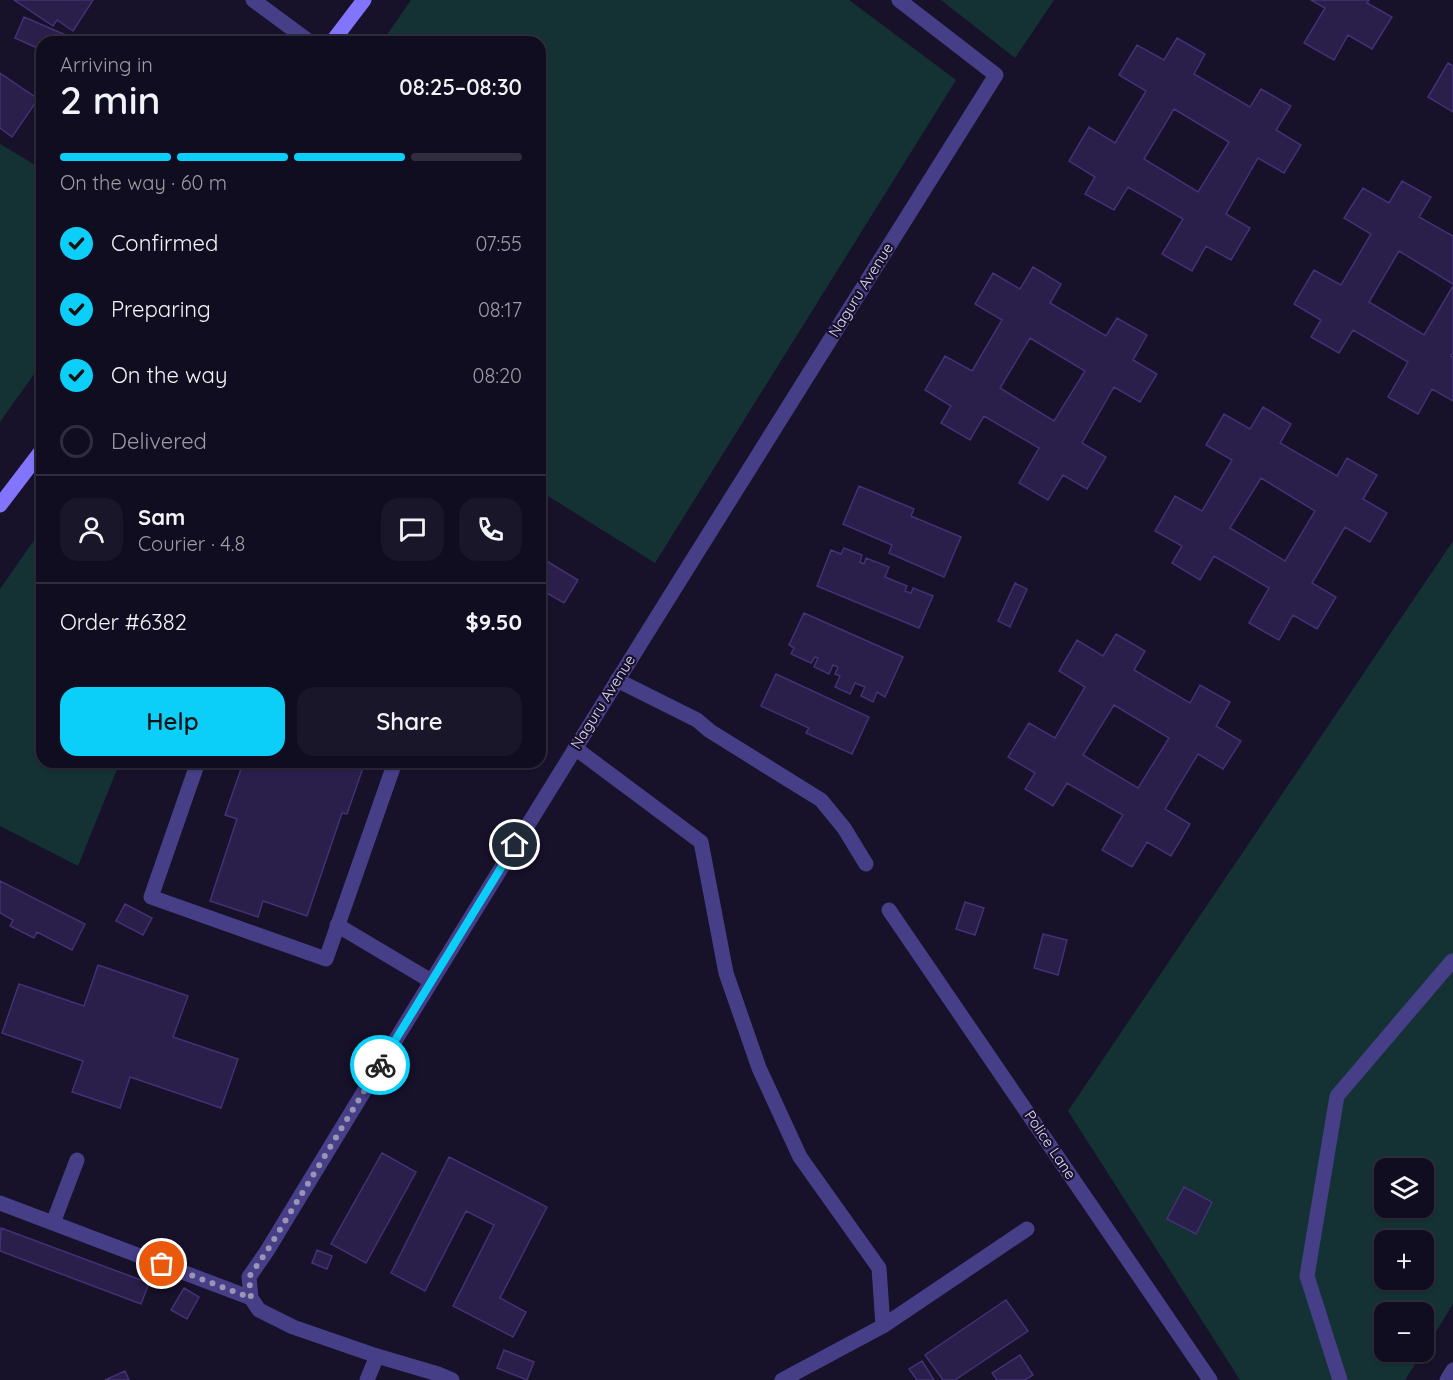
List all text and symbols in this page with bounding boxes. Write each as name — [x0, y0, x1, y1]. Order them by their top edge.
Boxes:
text: Arriving in — [60, 52, 153, 77]
text: 08:25–08:30 — [399, 73, 522, 101]
text: 2 min — [60, 75, 161, 124]
text: On the way · 60 m — [60, 170, 227, 195]
icon: check — [60, 227, 93, 260]
text: Confirmed — [111, 229, 218, 257]
text: 07:55 — [475, 231, 522, 256]
street label: Naguru Avenue — [824, 239, 897, 340]
icon: check — [60, 293, 93, 326]
text: Preparing — [111, 295, 211, 323]
text: 08:17 — [478, 297, 522, 322]
icon: check — [60, 359, 93, 392]
text: On the way — [111, 361, 227, 389]
text: 08:20 — [473, 363, 522, 388]
text: Delivered — [111, 427, 207, 455]
button: person — [60, 498, 123, 561]
button: chat — [381, 498, 444, 561]
button: phone — [459, 498, 522, 561]
text: Sam — [138, 503, 185, 531]
text: Courier · 4.8 — [138, 531, 245, 556]
text: Order #6382 — [60, 608, 187, 636]
text: $9.50 — [466, 608, 522, 636]
street label: Naguru Avenue — [566, 651, 639, 752]
button: Help — [60, 687, 285, 756]
button: Share — [297, 687, 522, 756]
pin — [489, 819, 540, 870]
icon: home — [498, 828, 531, 861]
courier — [350, 1035, 410, 1095]
icon: bike — [364, 1049, 397, 1082]
street label: Police Lane — [1020, 1107, 1080, 1183]
map controls — [1374, 1158, 1434, 1362]
button: layers — [1374, 1158, 1434, 1218]
button: + — [1374, 1230, 1434, 1290]
pin — [136, 1238, 187, 1289]
icon: bag — [145, 1247, 178, 1280]
button: − — [1374, 1302, 1434, 1362]

